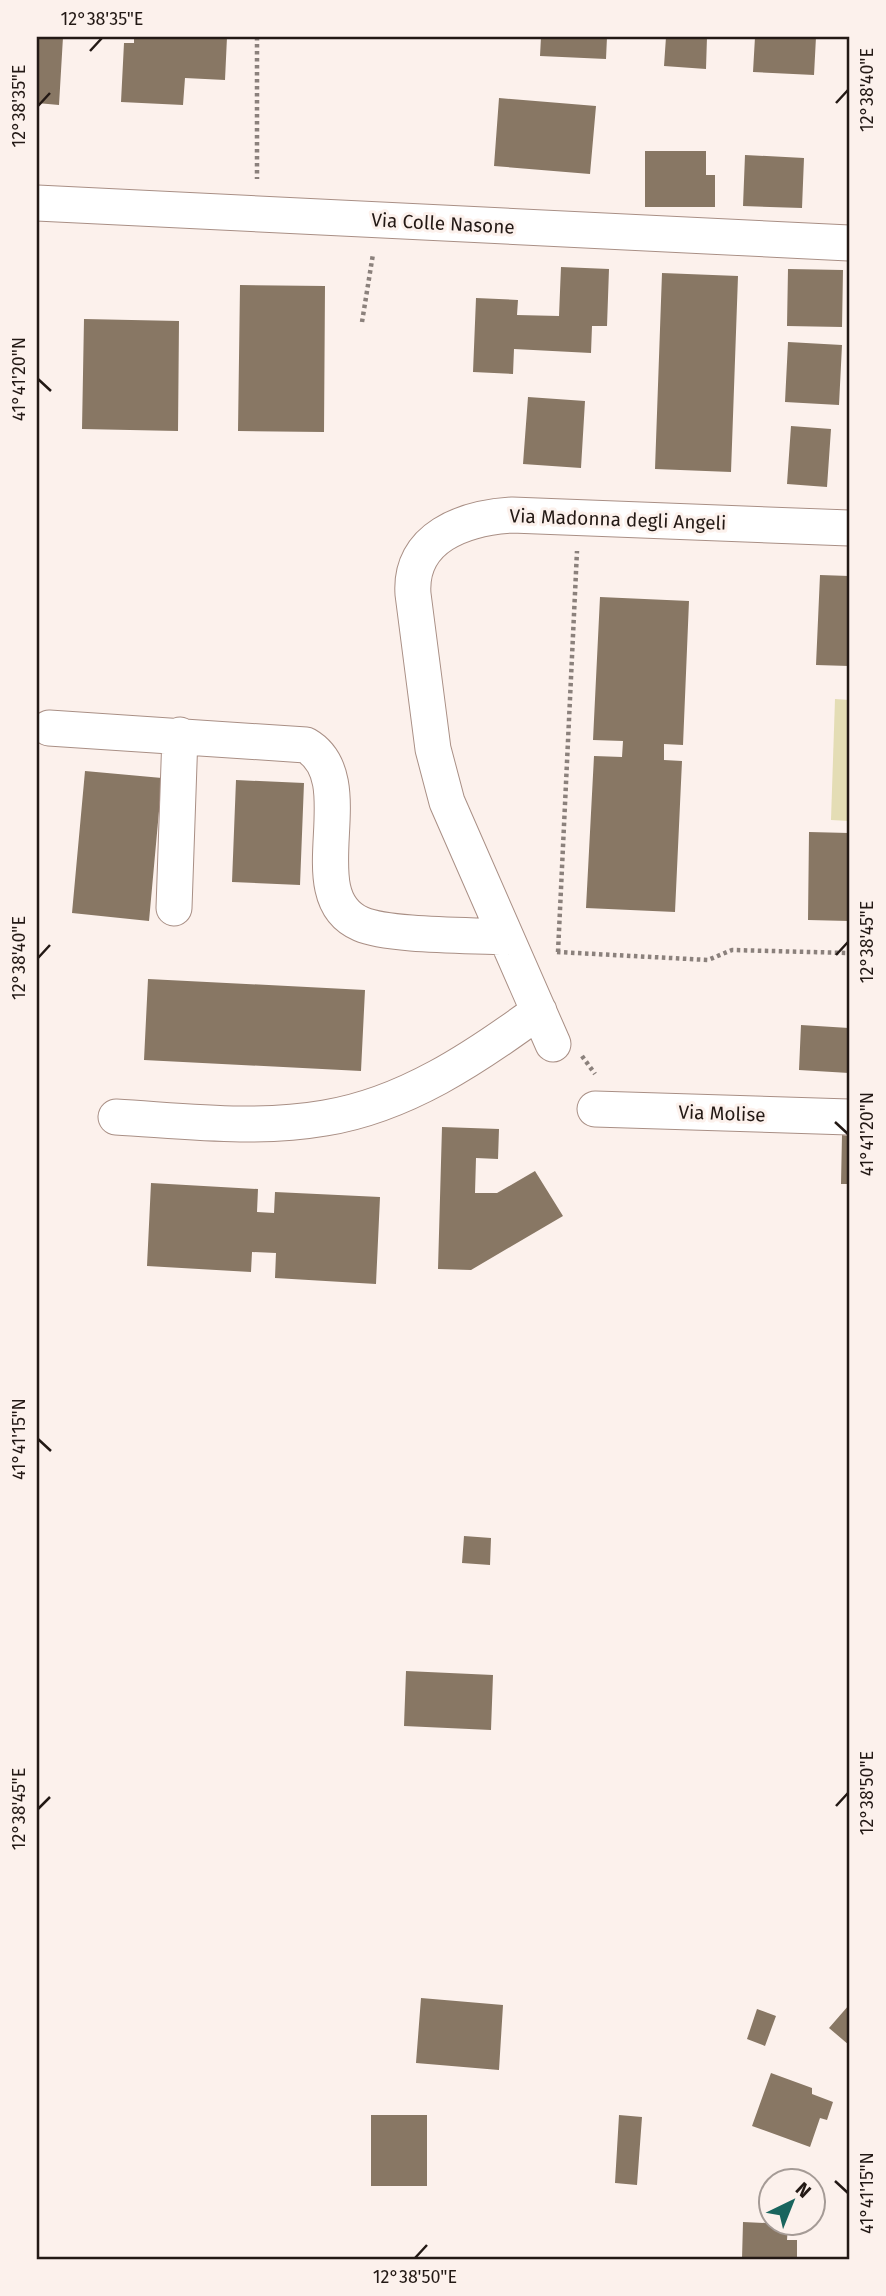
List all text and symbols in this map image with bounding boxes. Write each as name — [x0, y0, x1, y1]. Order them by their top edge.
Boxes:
text: 12°38'35"E — [61, 8, 143, 30]
text: 12°38'40"E — [856, 48, 878, 132]
text: 12°38'35"E — [8, 65, 30, 147]
street label: Via Colle Nasone — [371, 208, 515, 239]
text: 41°41'20"N — [8, 337, 30, 421]
street label: Via Madonna degli Angeli — [509, 504, 727, 535]
text: 12°38'45"E — [856, 901, 878, 983]
text: 12°38'40"E — [8, 916, 30, 1000]
text: 41°41'20"N — [856, 1092, 878, 1176]
street label: Via Molise — [678, 1100, 766, 1127]
text: 41°41'15"N — [8, 1398, 30, 1480]
text: 12°38'50"E — [856, 1751, 878, 1835]
text: 12°38'45"E — [8, 1768, 30, 1850]
text: 41°41'15"N — [856, 2152, 878, 2234]
north arrow — [756, 2166, 826, 2236]
text: N — [791, 2177, 816, 2203]
text: 12°38'50"E — [373, 2266, 457, 2288]

